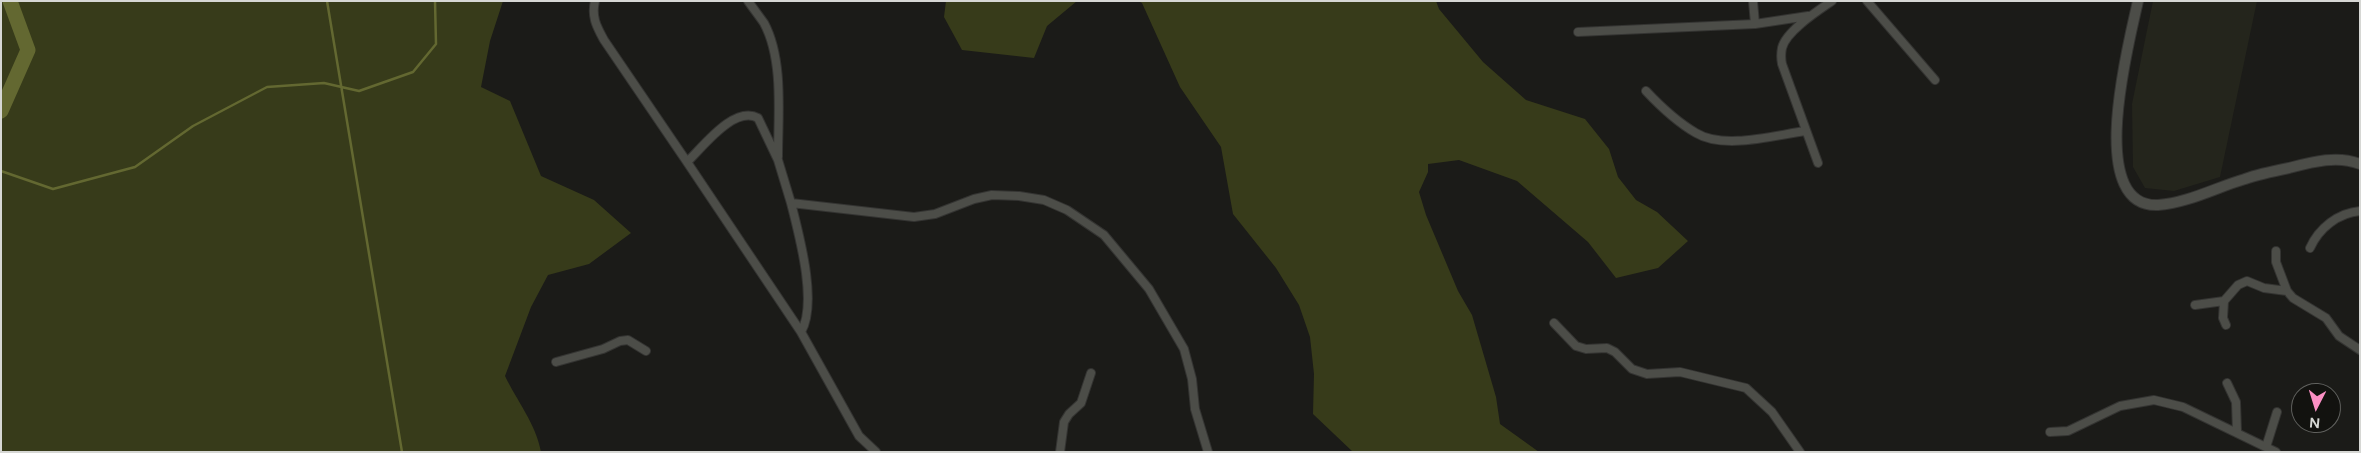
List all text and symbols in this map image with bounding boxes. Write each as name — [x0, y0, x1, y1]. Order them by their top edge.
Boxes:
north arrow — [2291, 383, 2341, 433]
text: N — [2309, 414, 2321, 431]

